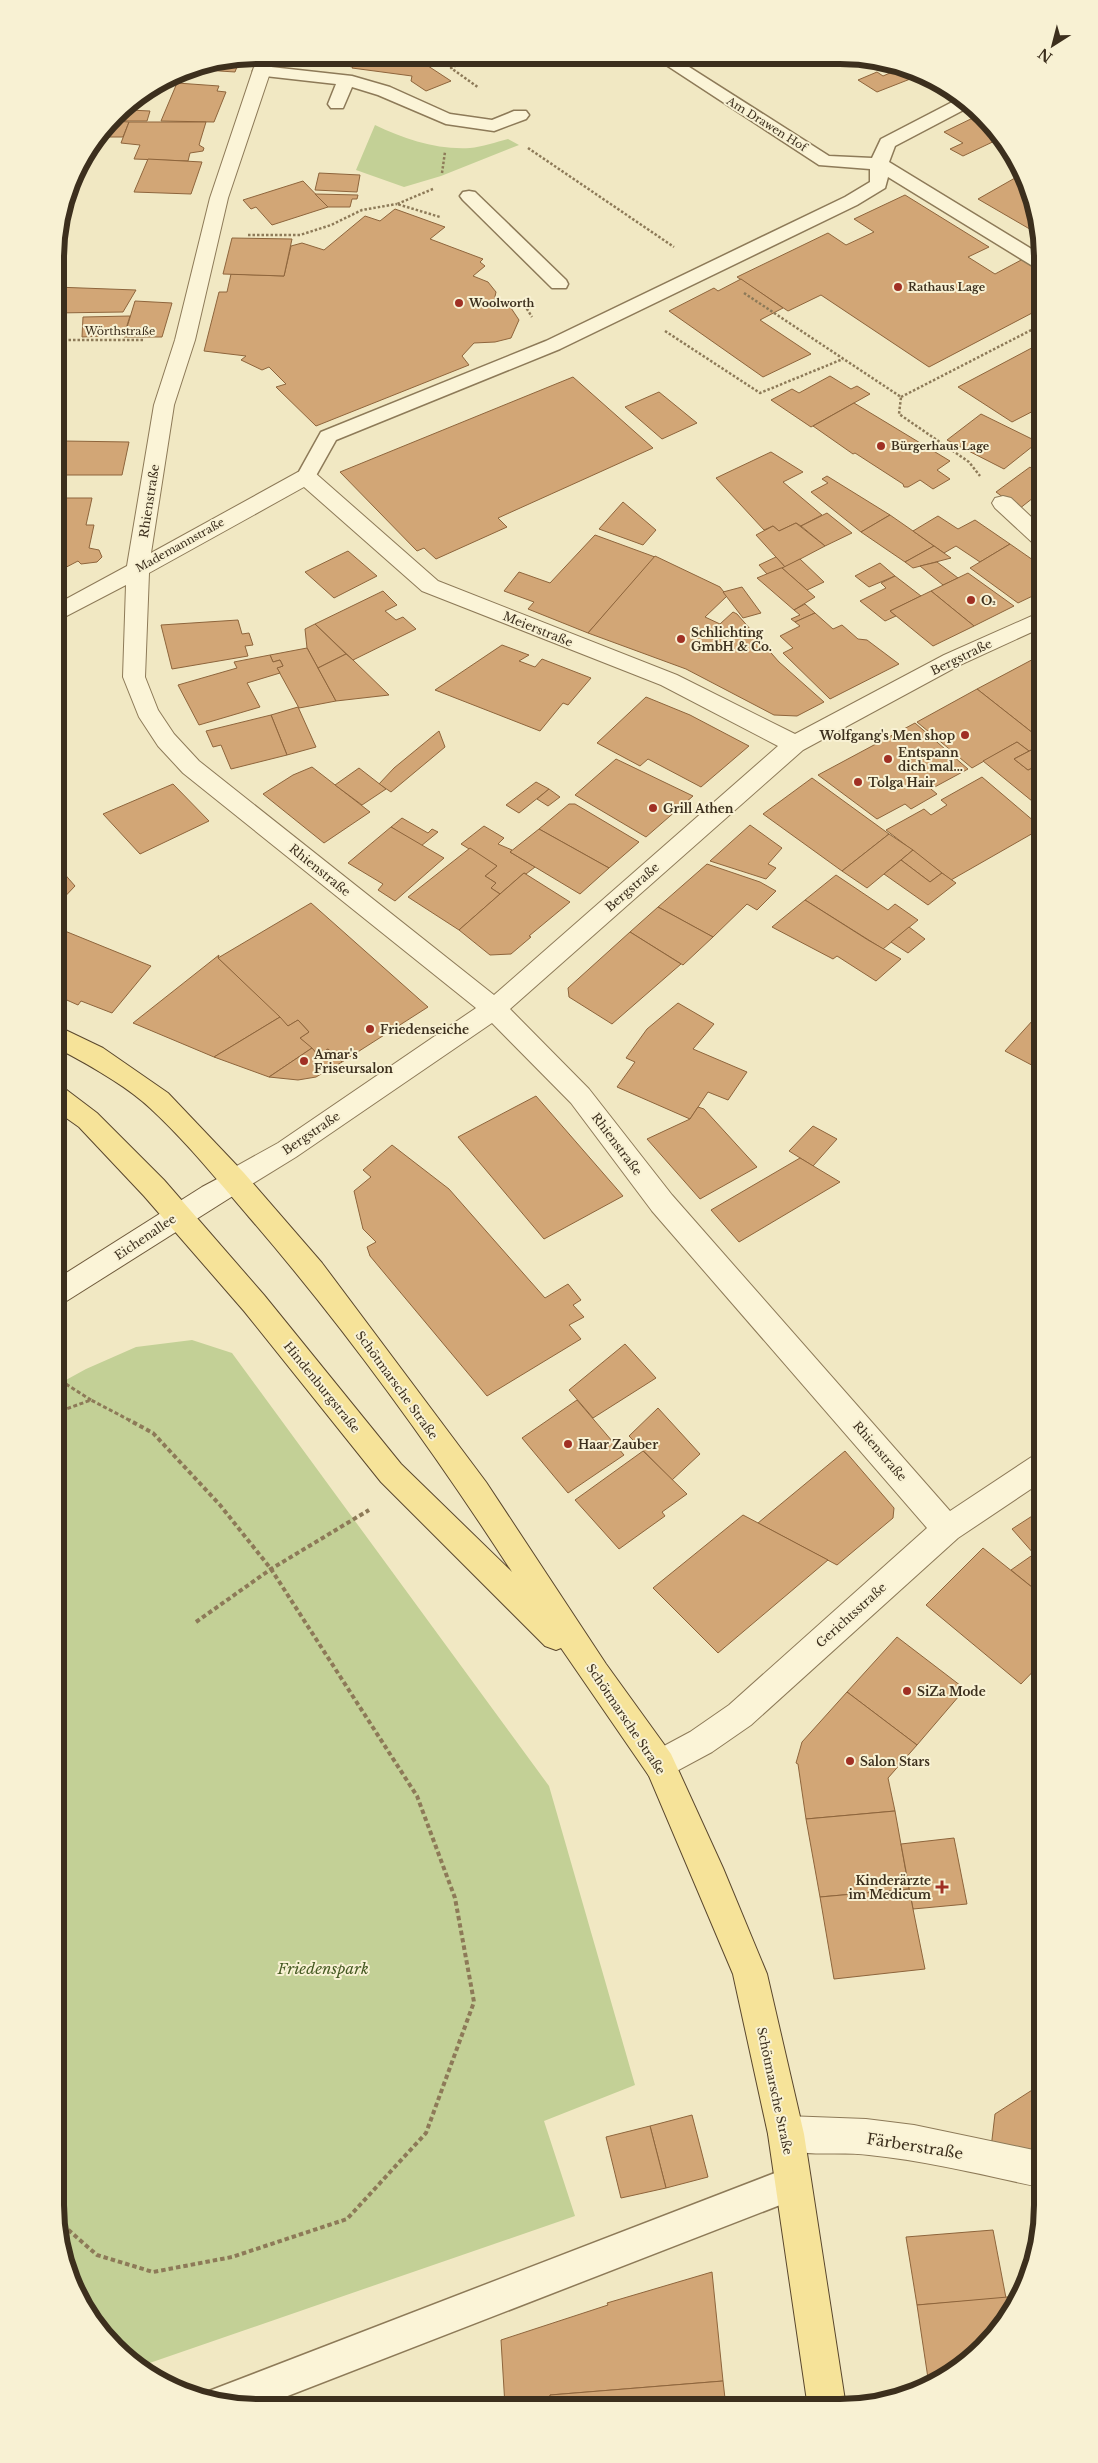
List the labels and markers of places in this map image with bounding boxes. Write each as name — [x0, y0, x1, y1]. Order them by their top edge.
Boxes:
place label: Rathaus Lage — [908, 280, 986, 294]
marker: Rathaus Lage — [892, 281, 904, 293]
place label: Woolworth — [468, 296, 534, 310]
marker: Woolworth — [453, 297, 465, 309]
place label: Bürgerhaus Lage — [891, 439, 990, 453]
marker: Bürgerhaus Lage — [875, 440, 887, 452]
place label: O₂ — [981, 593, 996, 608]
marker: O₂ — [965, 594, 977, 606]
place label: Schlichting GmbH & Co. — [691, 625, 772, 654]
marker: Schlichting GmbH & Co. — [675, 633, 687, 645]
place label: Wolfgang's Men shop — [818, 728, 955, 743]
marker: Wolfgang's Men shop — [959, 729, 971, 741]
place label: Entspann dich mal... — [898, 745, 963, 774]
marker: Entspann dich mal... — [882, 753, 894, 765]
place label: Tolga Hair — [868, 775, 935, 790]
marker: Tolga Hair — [852, 776, 864, 788]
place label: Grill Athen — [663, 801, 734, 816]
marker: Grill Athen — [647, 802, 659, 814]
place label: Friedenseiche — [380, 1022, 469, 1037]
marker: Friedenseiche — [364, 1023, 376, 1035]
place label: Amar's Friseursalon — [313, 1047, 393, 1076]
marker: Amar's Friseursalon — [298, 1055, 310, 1067]
place label: Haar Zauber — [578, 1437, 658, 1452]
marker: Haar Zauber — [562, 1438, 574, 1450]
place label: SiZa Mode — [917, 1684, 986, 1699]
marker: SiZa Mode — [901, 1685, 913, 1697]
place label: Salon Stars — [860, 1754, 930, 1769]
marker: Salon Stars — [844, 1755, 856, 1767]
place label: Kinderärzte im Medicum — [848, 1873, 932, 1902]
marker: Kinderärzte im Medicum — [935, 1880, 949, 1894]

